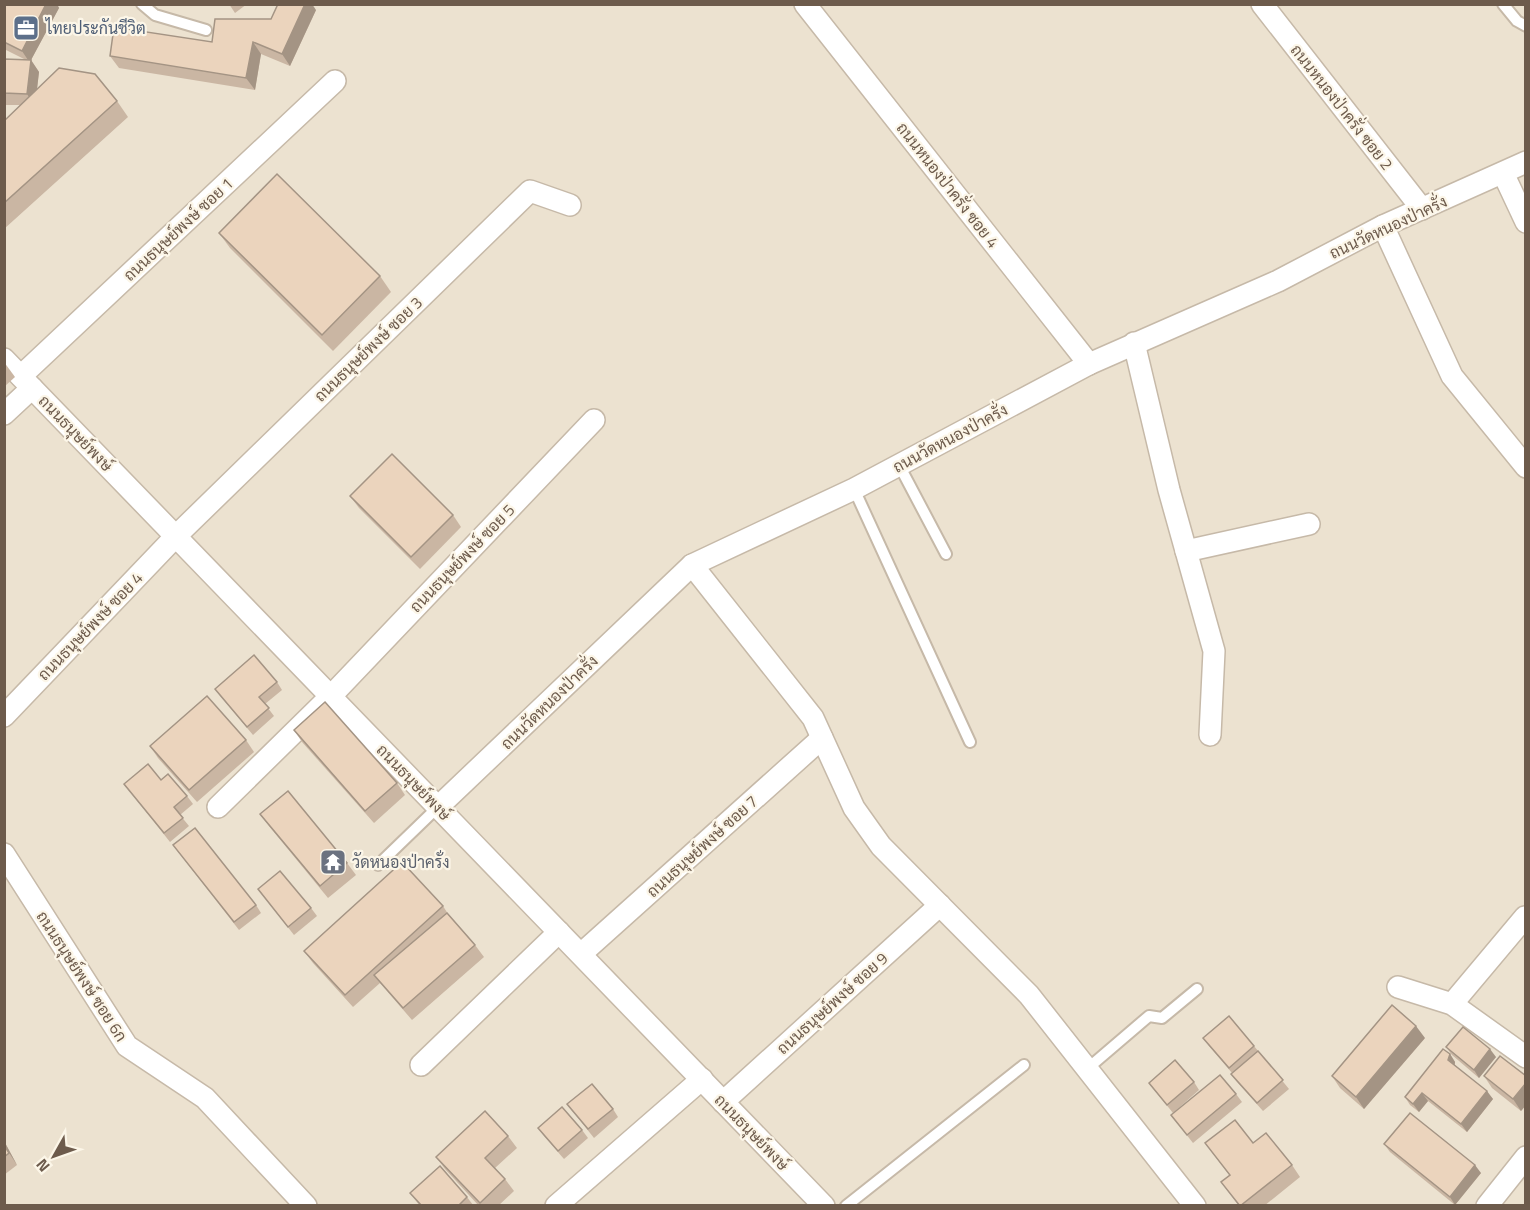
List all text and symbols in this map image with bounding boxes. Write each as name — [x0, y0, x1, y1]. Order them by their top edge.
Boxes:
office icon: ไทยประกันชีวิต — [11, 13, 41, 43]
place label: ไทยประกันชีวิต — [44, 16, 146, 40]
street label: ถนนหนองป่าครั่ง ซอย 2 — [1285, 38, 1400, 175]
street label: ถนนหนองป่าครั่ง ซอย 4 — [891, 116, 1006, 253]
street label: ถนนธนุษย์พงษ์ ซอย 1 — [118, 172, 238, 286]
street label: ถนนวัดหนองป่าครั่ง — [1325, 188, 1451, 265]
street label: ถนนธนุษย์พงษ์ ซอย 3 — [308, 291, 428, 407]
street label: ถนนธนุษย์พงษ์ — [33, 389, 119, 477]
street label: ถนนวัดหนองป่าครั่ง — [887, 396, 1012, 478]
street label: ถนนธนุษย์พงษ์ ซอย 5 — [404, 498, 520, 618]
street label: ถนนธนุษย์พงษ์ ซอย 4 — [32, 566, 148, 686]
street label: ถนนวัดหนองป่าครั่ง — [494, 648, 603, 755]
street label: ถนนธนุษย์พงษ์ — [371, 738, 457, 826]
street label: ถนนธนุษย์พงษ์ ซอย 7 — [641, 789, 763, 903]
temple icon: วัดหนองป่าครั่ง — [318, 847, 348, 877]
place label: วัดหนองป่าครั่ง — [352, 849, 450, 874]
street label: ถนนธนุษย์พงษ์ ซอย 6ก — [31, 906, 133, 1046]
street label: ถนนธนุษย์พงษ์ ซอย 9 — [771, 946, 893, 1060]
street label: ถนนธนุษย์พงษ์ — [709, 1088, 795, 1176]
north arrow — [24, 1126, 84, 1186]
text: N — [30, 1154, 55, 1178]

